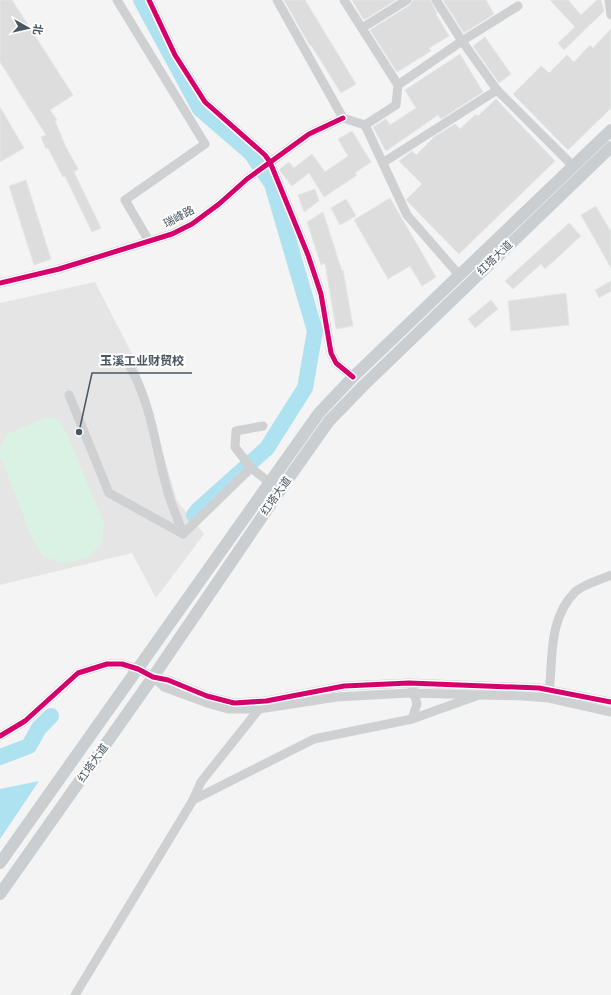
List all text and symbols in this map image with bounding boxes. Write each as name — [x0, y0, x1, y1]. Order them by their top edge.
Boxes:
north arrow — [8, 8, 48, 48]
text: 北 — [30, 23, 45, 36]
street label: 瑞峰路 — [161, 204, 197, 230]
street label: 红塔大道 — [475, 238, 515, 278]
callout: 玉溪工业财贸校 — [92, 349, 192, 373]
text: 玉溪工业财贸校 — [100, 354, 184, 368]
street label: 红塔大道 — [258, 474, 294, 518]
street label: 红塔大道 — [75, 741, 111, 785]

